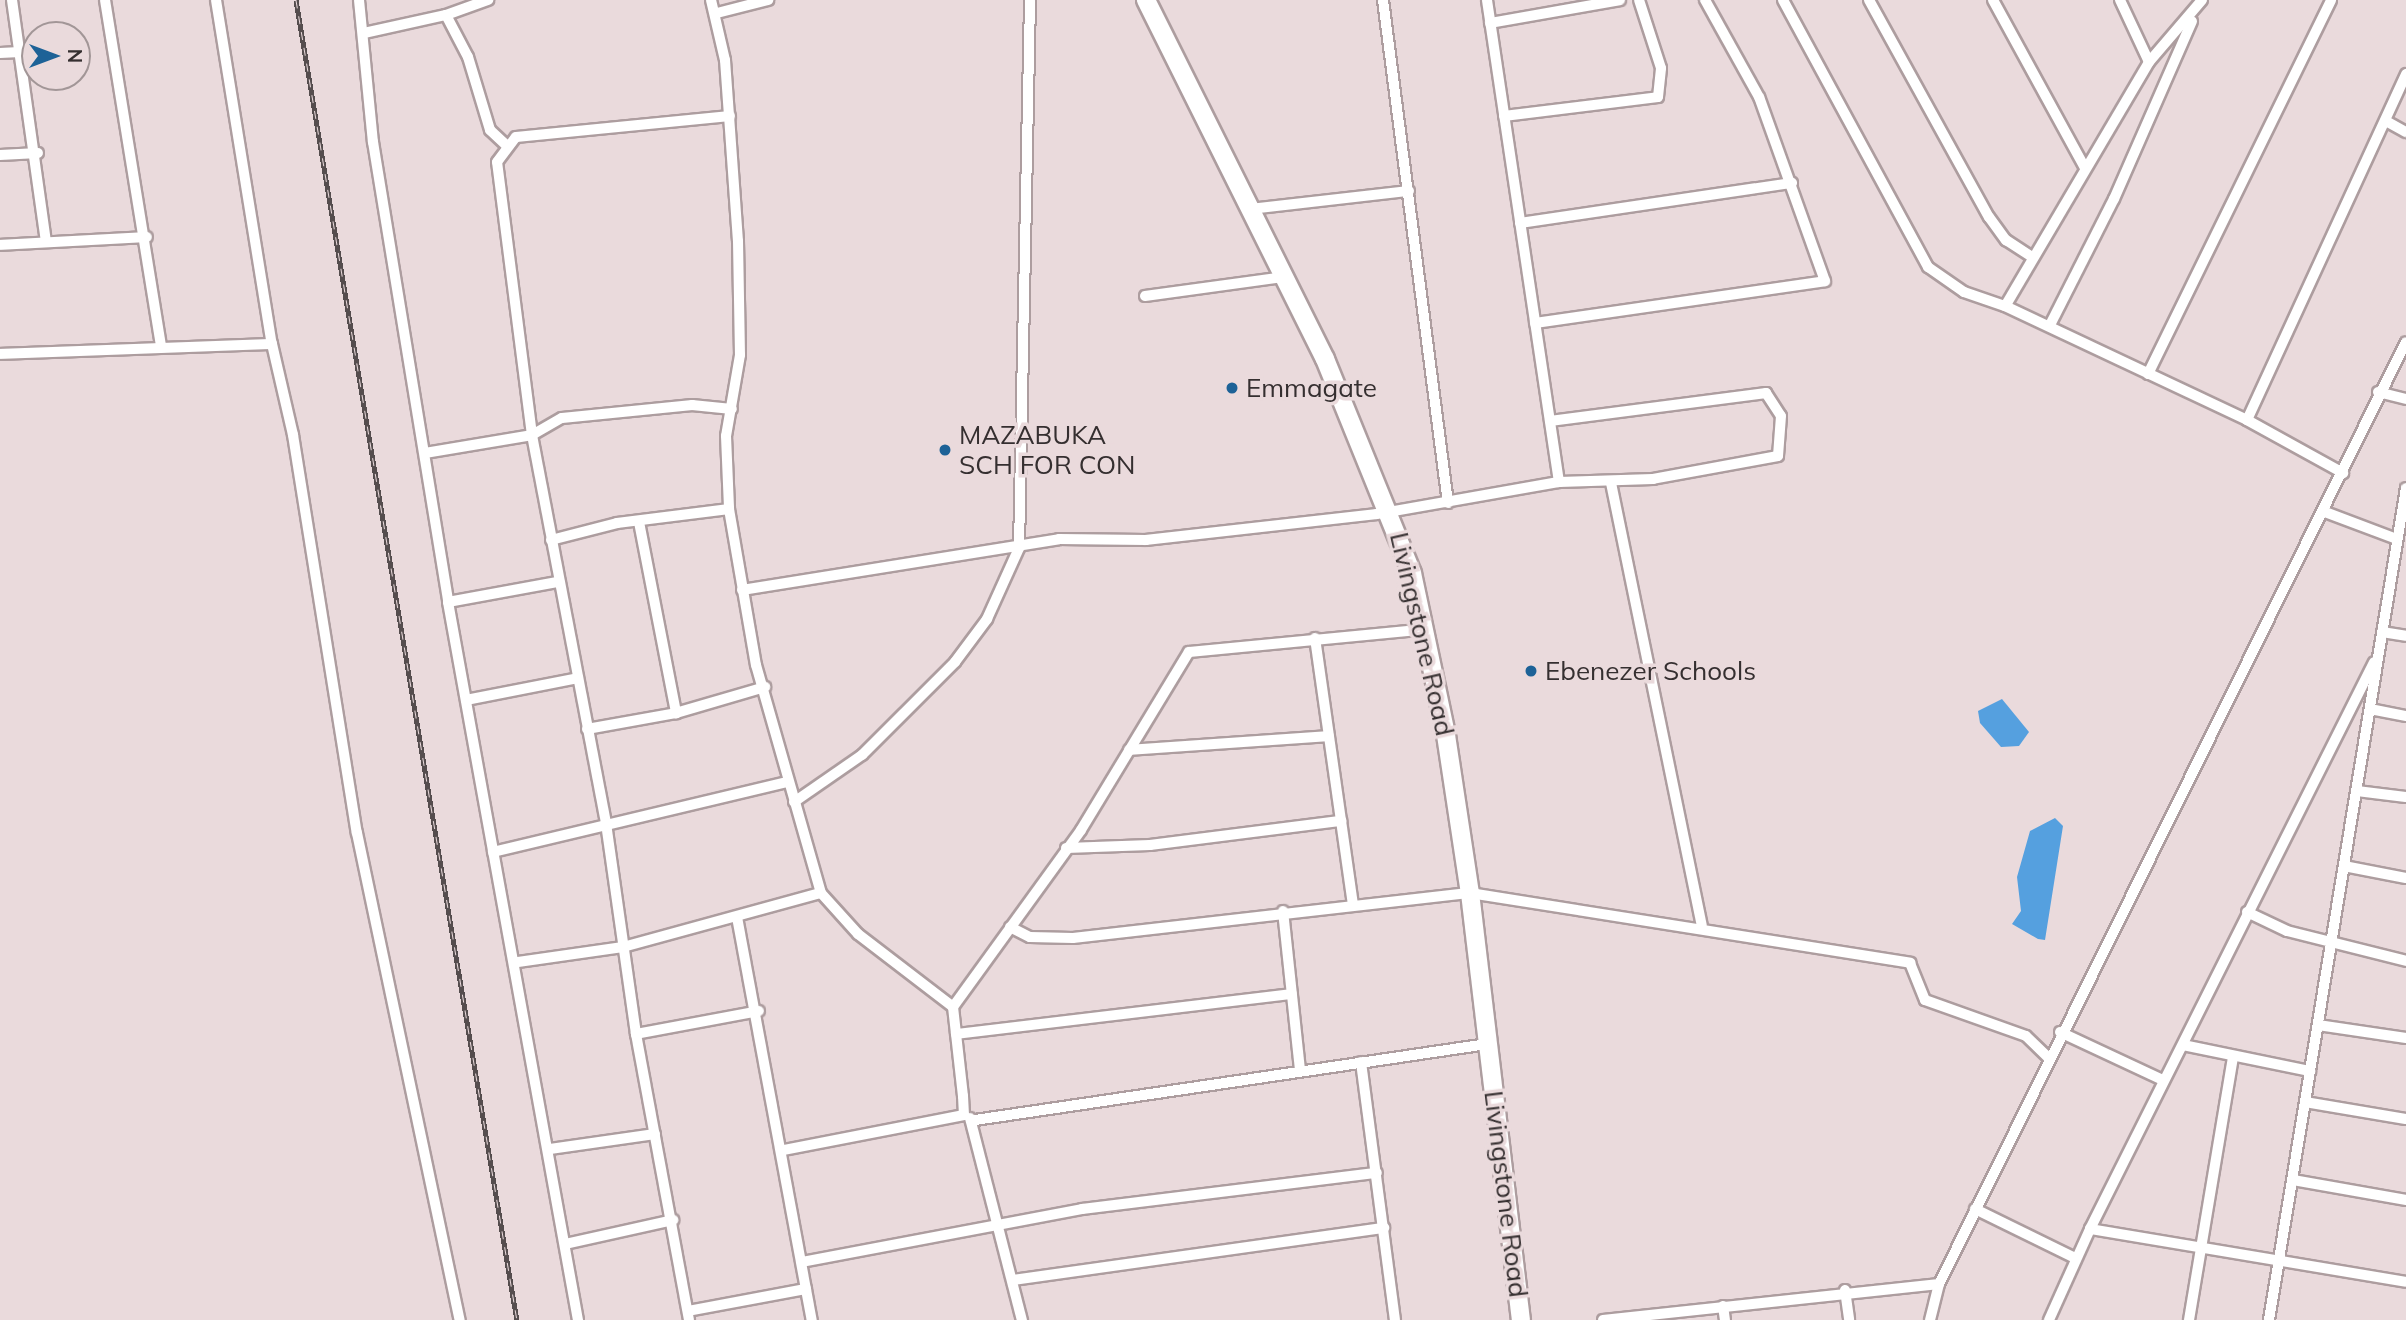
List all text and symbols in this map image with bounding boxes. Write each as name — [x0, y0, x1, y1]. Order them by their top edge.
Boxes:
north arrow — [21, 21, 91, 91]
text: N — [63, 49, 87, 63]
place label: Emmagate — [1246, 372, 1377, 404]
marker: Emmagate — [1224, 380, 1240, 396]
place label: MAZABUKA SCH FOR CON — [959, 419, 1135, 480]
marker: MAZABUKA SCH FOR CON — [937, 442, 953, 458]
street label: Livingstone Road — [1383, 529, 1461, 739]
place label: Ebenezer Schools — [1545, 655, 1756, 687]
marker: Ebenezer Schools — [1523, 663, 1539, 679]
street label: Livingstone Road — [1478, 1089, 1534, 1299]

